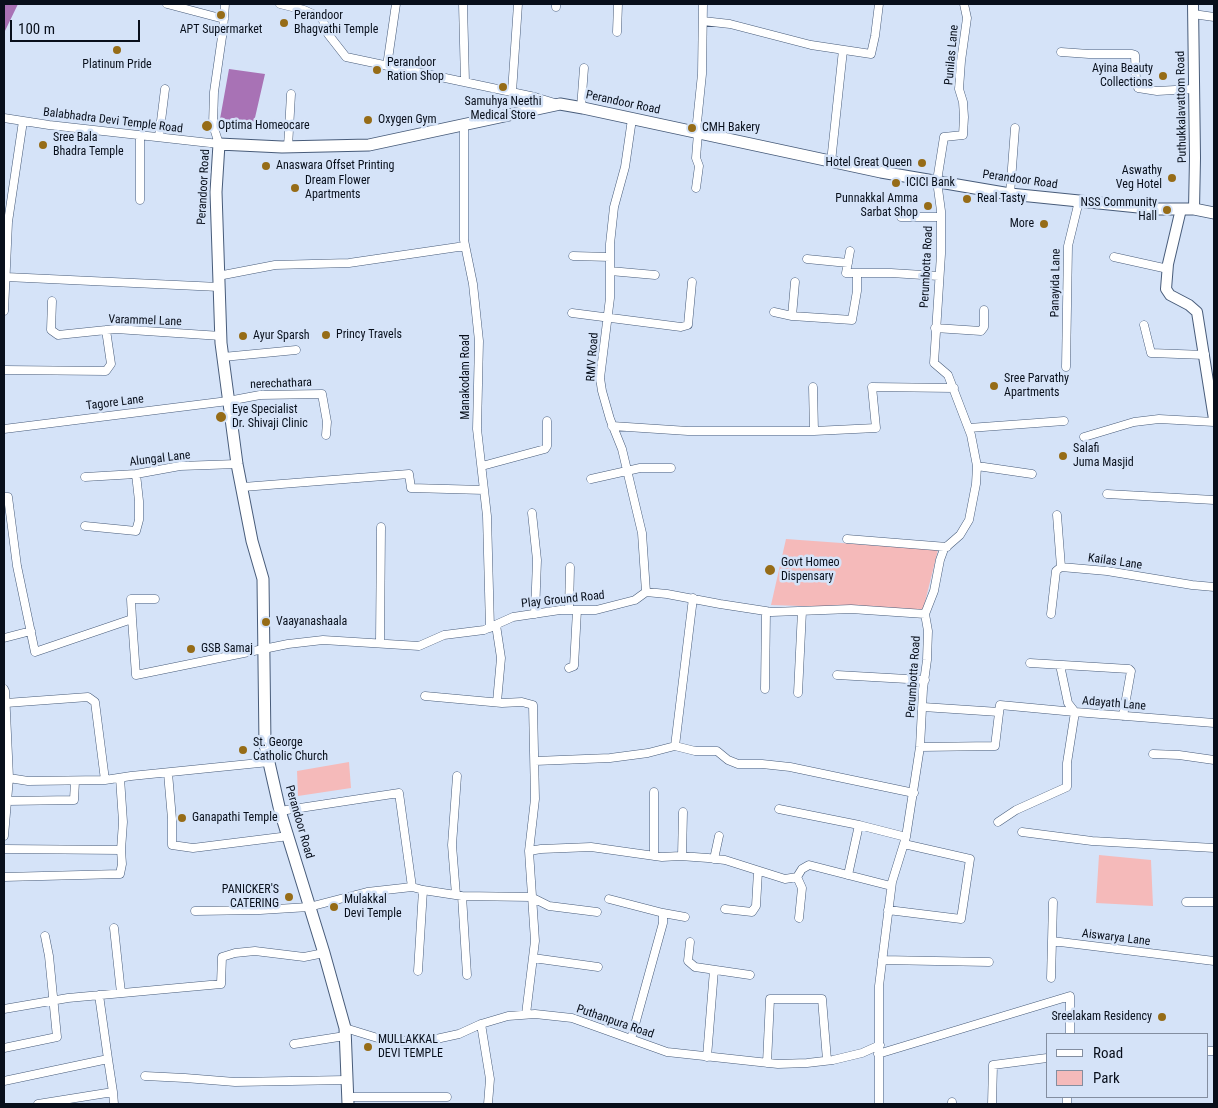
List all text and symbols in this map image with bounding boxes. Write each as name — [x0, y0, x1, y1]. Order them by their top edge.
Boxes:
marker: APT Supermarket — [215, 9, 227, 21]
place label: Perandoor Bhagvathi Temple — [294, 9, 378, 37]
scale bar — [12, 10, 142, 42]
marker: Perandoor Bhagvathi Temple — [278, 17, 290, 29]
text: 100 m — [18, 20, 55, 38]
place label: APT Supermarket — [180, 23, 262, 37]
street label: Punilas Lane — [942, 24, 962, 86]
marker: Platinum Pride — [111, 44, 123, 56]
street label: Puthukkalavattom Road — [1174, 51, 1190, 163]
place label: Perandoor Ration Shop — [387, 56, 444, 84]
place label: Platinum Pride — [82, 58, 152, 72]
place label: Ayina Beauty Collections — [1092, 62, 1153, 90]
marker: Perandoor Ration Shop — [371, 64, 383, 76]
marker: Ayina Beauty Collections — [1157, 70, 1169, 82]
marker: Samuhya Neethi Medical Store — [497, 81, 509, 93]
street label: Perandoor Road — [584, 88, 662, 118]
place label: Samuhya Neethi Medical Store — [465, 95, 541, 123]
street label: Balabhadra Devi Temple Road — [42, 105, 184, 137]
place label: Oxygen Gym — [378, 113, 437, 127]
marker: Oxygen Gym — [362, 114, 374, 126]
marker: Optima Homeocare — [200, 119, 214, 133]
place label: Optima Homeocare — [218, 119, 310, 133]
place label: CMH Bakery — [702, 121, 760, 135]
marker: CMH Bakery — [686, 122, 698, 134]
place label: Sree Bala Bhadra Temple — [53, 131, 124, 159]
marker: Sree Bala Bhadra Temple — [37, 139, 49, 151]
street label: Perandoor Road — [195, 149, 213, 225]
place label: Hotel Great Queen — [825, 156, 912, 170]
marker: Hotel Great Queen — [916, 157, 928, 169]
place label: Anaswara Offset Printing — [276, 159, 395, 173]
marker: Anaswara Offset Printing — [260, 160, 272, 172]
place label: Aswathy Veg Hotel — [1116, 164, 1162, 192]
street label: Perandoor Road — [982, 168, 1058, 192]
marker: Aswathy Veg Hotel — [1166, 172, 1178, 184]
place label: Dream Flower Apartments — [305, 174, 370, 202]
place label: ICICI Bank — [906, 176, 955, 190]
marker: ICICI Bank — [890, 177, 902, 189]
marker: Dream Flower Apartments — [289, 182, 301, 194]
place label: Punnakkal Amma Sarbat Shop — [835, 192, 918, 220]
place label: Real Tasty — [977, 192, 1026, 206]
marker: Real Tasty — [961, 193, 973, 205]
place label: NSS Community Hall — [1081, 196, 1157, 224]
marker: Punnakkal Amma Sarbat Shop — [922, 200, 934, 212]
marker: NSS Community Hall — [1161, 204, 1173, 216]
place label: More — [1010, 217, 1034, 231]
marker: More — [1038, 218, 1050, 230]
street label: Perumbotta Road — [918, 226, 936, 308]
street label: Panayida Lane — [1048, 248, 1064, 318]
street label: Varammel Lane — [108, 313, 182, 329]
place label: Princy Travels — [336, 328, 402, 342]
place label: Ayur Sparsh — [253, 329, 310, 343]
marker: Princy Travels — [320, 329, 332, 341]
marker: Ayur Sparsh — [237, 330, 249, 342]
street label: RMV Road — [584, 332, 602, 382]
street label: Manakodam Road — [459, 334, 473, 420]
place label: Sree Parvathy Apartments — [1004, 372, 1069, 400]
street label: nerechathara — [250, 376, 312, 392]
marker: Sree Parvathy Apartments — [988, 380, 1000, 392]
street label: Tagore Lane — [85, 392, 145, 414]
place label: Eye Specialist Dr. Shivaji Clinic — [232, 403, 308, 431]
marker: Eye Specialist Dr. Shivaji Clinic — [214, 410, 228, 424]
place label: Salafi Juma Masjid — [1073, 442, 1134, 470]
street label: Alungal Lane — [129, 448, 191, 470]
marker: Salafi Juma Masjid — [1057, 450, 1069, 462]
street label: Kailas Lane — [1087, 551, 1143, 573]
place label: Govt Homeo Dispensary — [781, 556, 840, 584]
marker: Govt Homeo Dispensary — [763, 563, 777, 577]
street label: Play Ground Road — [521, 588, 605, 612]
place label: Vaayanashaala — [276, 615, 347, 629]
marker: Vaayanashaala — [260, 616, 272, 628]
street label: Perumbotta Road — [904, 635, 924, 719]
place label: GSB Samaj — [201, 642, 253, 656]
marker: GSB Samaj — [185, 643, 197, 655]
street label: Adayath Lane — [1081, 694, 1147, 714]
place label: St. George Catholic Church — [253, 736, 328, 764]
marker: St. George Catholic Church — [237, 744, 249, 756]
street label: Perandoor Road — [282, 784, 316, 860]
place label: Ganapathi Temple — [192, 811, 278, 825]
marker: Ganapathi Temple — [176, 812, 188, 824]
place label: PANICKER'S CATERING — [222, 883, 279, 911]
marker: PANICKER'S CATERING — [283, 891, 295, 903]
place label: Mulakkal Devi Temple — [344, 893, 402, 921]
marker: Mulakkal Devi Temple — [328, 901, 340, 913]
street label: Aiswarya Lane — [1081, 927, 1151, 949]
street label: Puthanpura Road — [574, 1002, 656, 1042]
place label: Sreelakam Residency — [1051, 1010, 1152, 1024]
marker: Sreelakam Residency — [1156, 1011, 1168, 1023]
place label: MULLAKKAL DEVI TEMPLE — [378, 1033, 443, 1061]
legend — [1046, 1033, 1208, 1098]
marker: MULLAKKAL DEVI TEMPLE — [362, 1041, 374, 1053]
text: Road — [1093, 1044, 1123, 1062]
text: Park — [1093, 1069, 1120, 1087]

